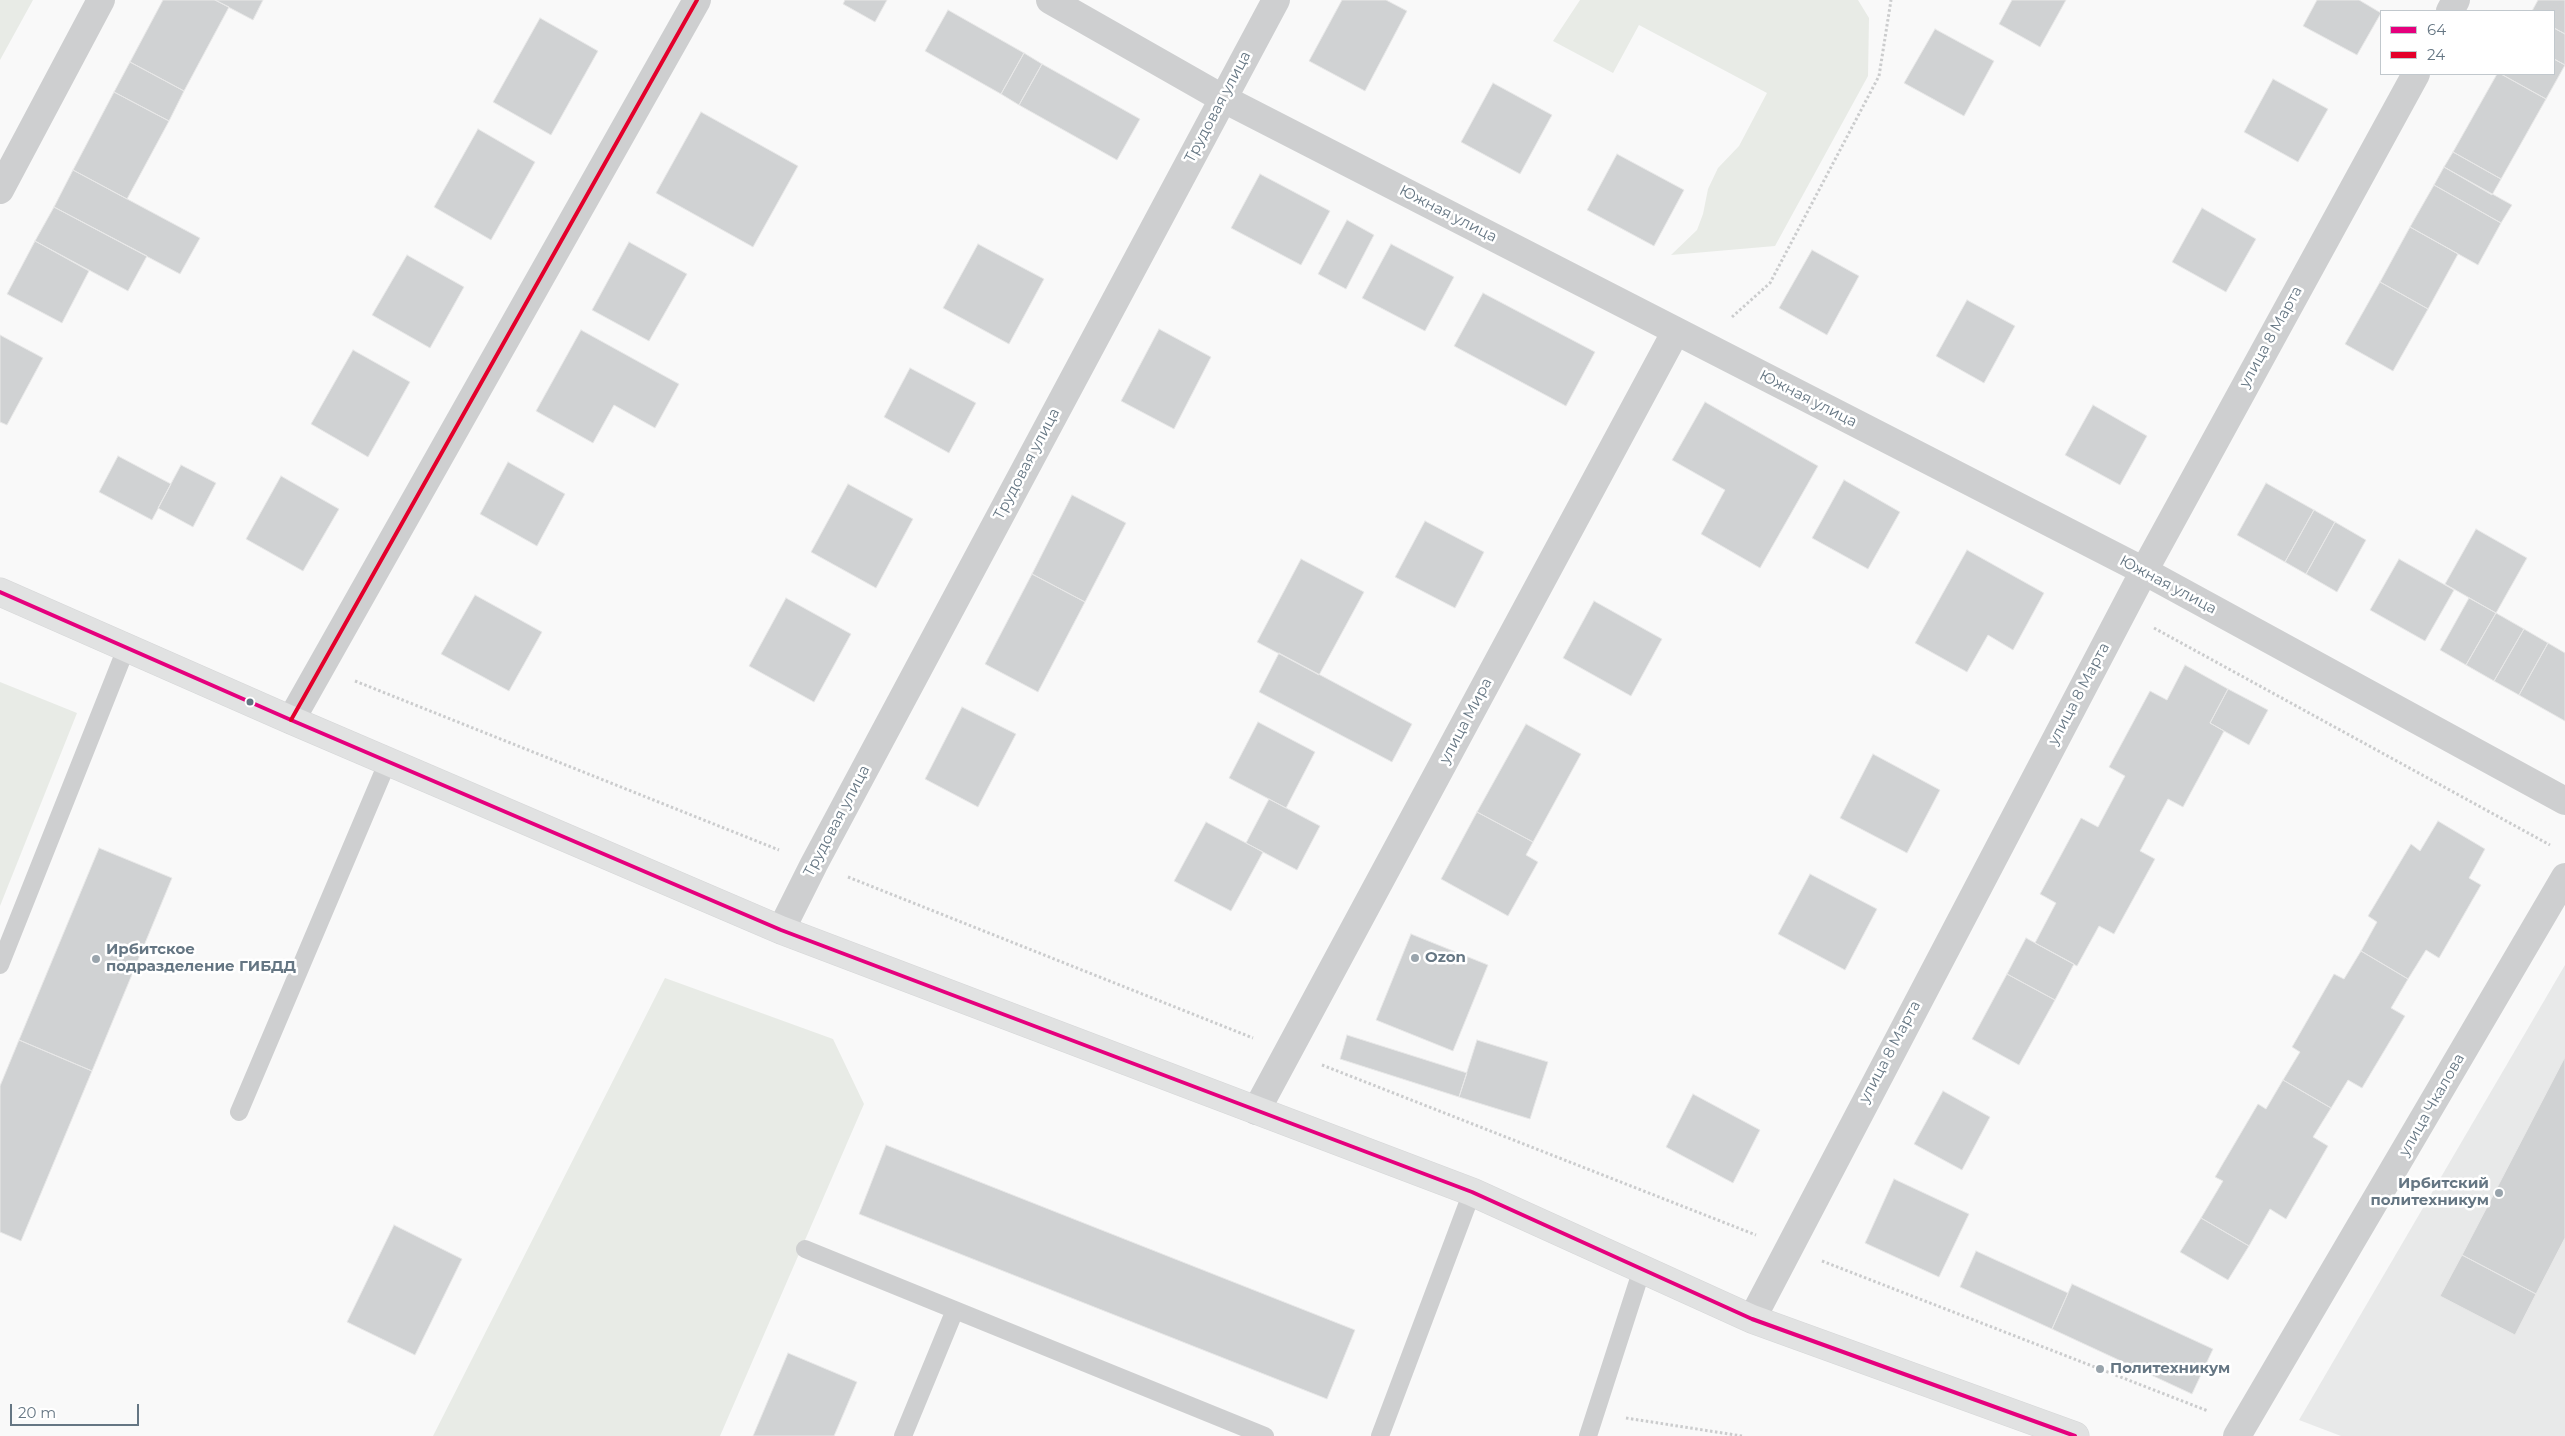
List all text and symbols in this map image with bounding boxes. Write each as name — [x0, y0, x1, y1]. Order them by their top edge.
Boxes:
legend — [2380, 10, 2555, 75]
text: 64 — [2427, 20, 2446, 39]
text: 24 — [2427, 45, 2445, 64]
street label: Трудовая улица — [1181, 48, 1255, 166]
street label: Южная улица — [1396, 182, 1500, 246]
street label: улица 8 Марта — [2236, 283, 2306, 391]
street label: Южная улица — [1756, 367, 1860, 431]
street label: Трудовая улица — [990, 405, 1064, 523]
street label: Южная улица — [2116, 552, 2220, 618]
street label: улица 8 Марта — [2044, 640, 2114, 748]
street label: улица Мира — [1436, 675, 1496, 767]
unlabelled marker — [245, 697, 255, 707]
street label: Трудовая улица — [800, 762, 874, 880]
place label: Ирбитское подразделение ГИБДД — [106, 941, 296, 976]
place label: Ozon — [1425, 949, 1466, 967]
marker: Ozon — [1409, 952, 1421, 964]
marker: Ирбитское подразделение ГИБДД — [90, 953, 102, 965]
street label: улица 8 Марта — [1855, 998, 1925, 1106]
street label: улица Чкалова — [2395, 1050, 2469, 1160]
place label: Ирбитский политехникум — [2371, 1175, 2489, 1210]
marker: Ирбитский политехникум — [2493, 1187, 2505, 1199]
place label: Политехникум — [2110, 1360, 2230, 1378]
marker: Политехникум — [2094, 1363, 2106, 1375]
scale bar — [12, 1394, 141, 1426]
text: 20 m — [18, 1403, 56, 1422]

